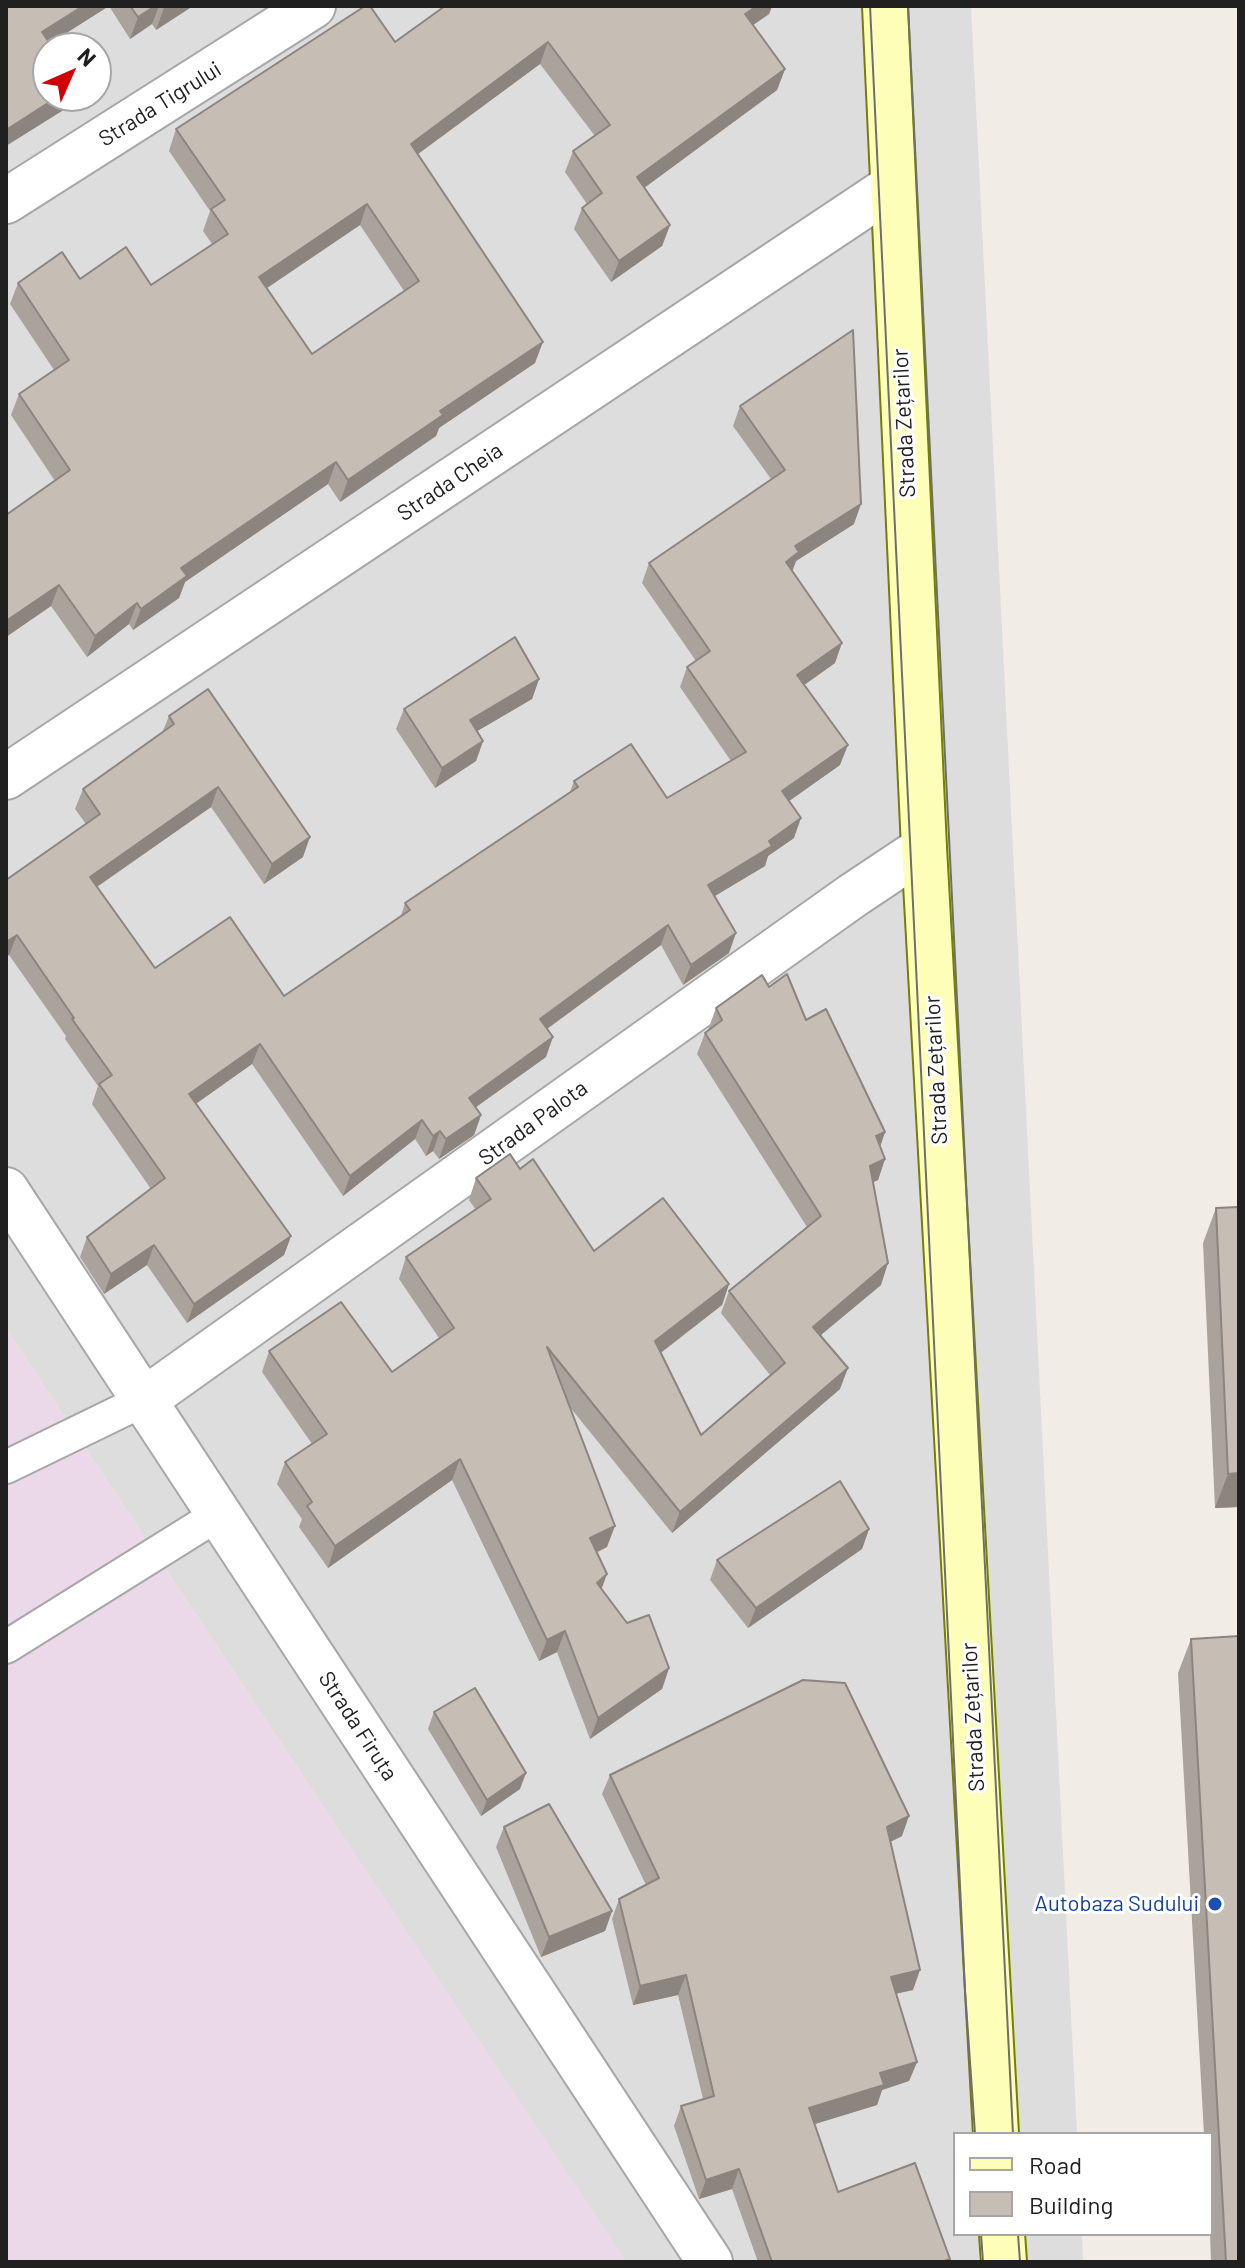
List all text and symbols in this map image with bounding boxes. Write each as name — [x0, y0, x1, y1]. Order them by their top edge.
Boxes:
north arrow — [32, 32, 112, 112]
text: N — [73, 42, 102, 71]
street label: Strada Tigrului — [94, 56, 226, 152]
street label: Strada Zețarilor — [887, 348, 921, 498]
street label: Strada Cheia — [392, 437, 508, 527]
street label: Strada Zețarilor — [919, 995, 953, 1145]
street label: Strada Palota — [473, 1075, 593, 1171]
street label: Strada Zețarilor — [956, 1642, 990, 1792]
street label: Strada Firuța — [313, 1666, 403, 1786]
place label: Autobaza Sudului — [1035, 1891, 1199, 1917]
marker: Autobaza Sudului — [1206, 1895, 1224, 1913]
legend — [953, 2132, 1213, 2236]
text: Road — [1029, 2150, 1082, 2179]
text: Building — [1029, 2190, 1113, 2219]

